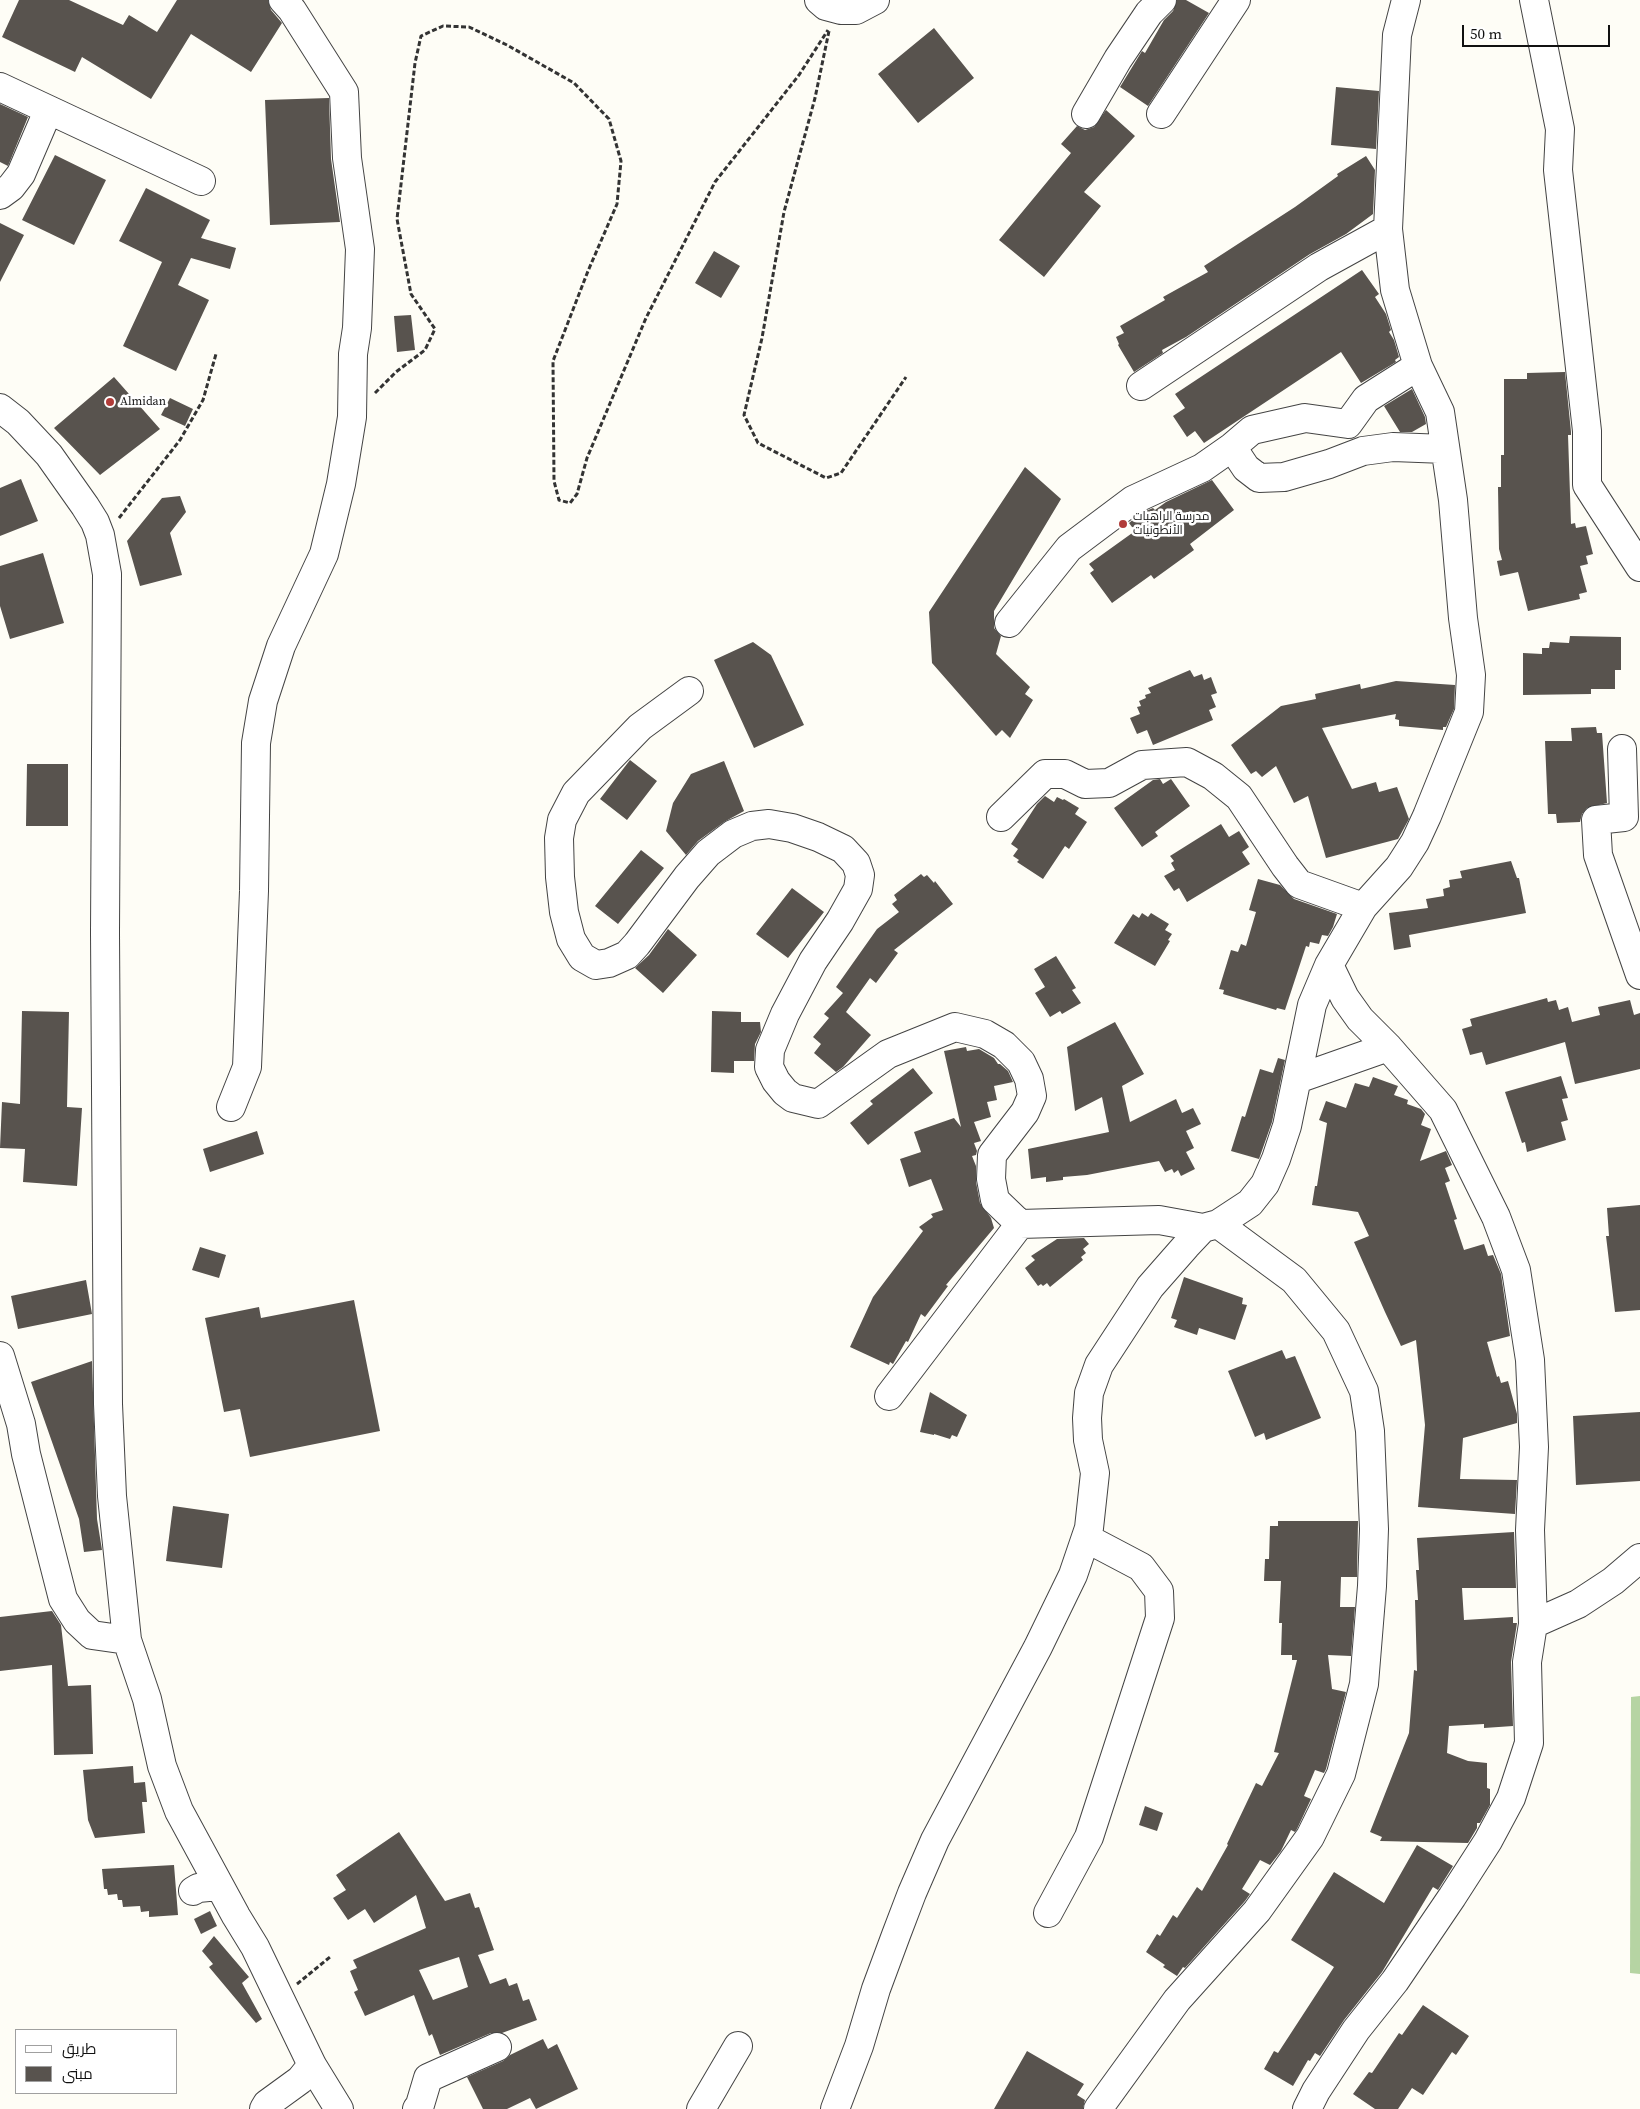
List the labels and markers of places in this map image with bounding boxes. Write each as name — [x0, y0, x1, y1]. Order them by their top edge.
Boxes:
place label: Almidan — [120, 395, 166, 409]
marker: Almidan — [104, 396, 116, 408]
place label: مدرسة الراهبات الأنطونيات — [1133, 510, 1209, 538]
marker: مدرسة الراهبات الأنطونيات — [1117, 518, 1129, 530]

